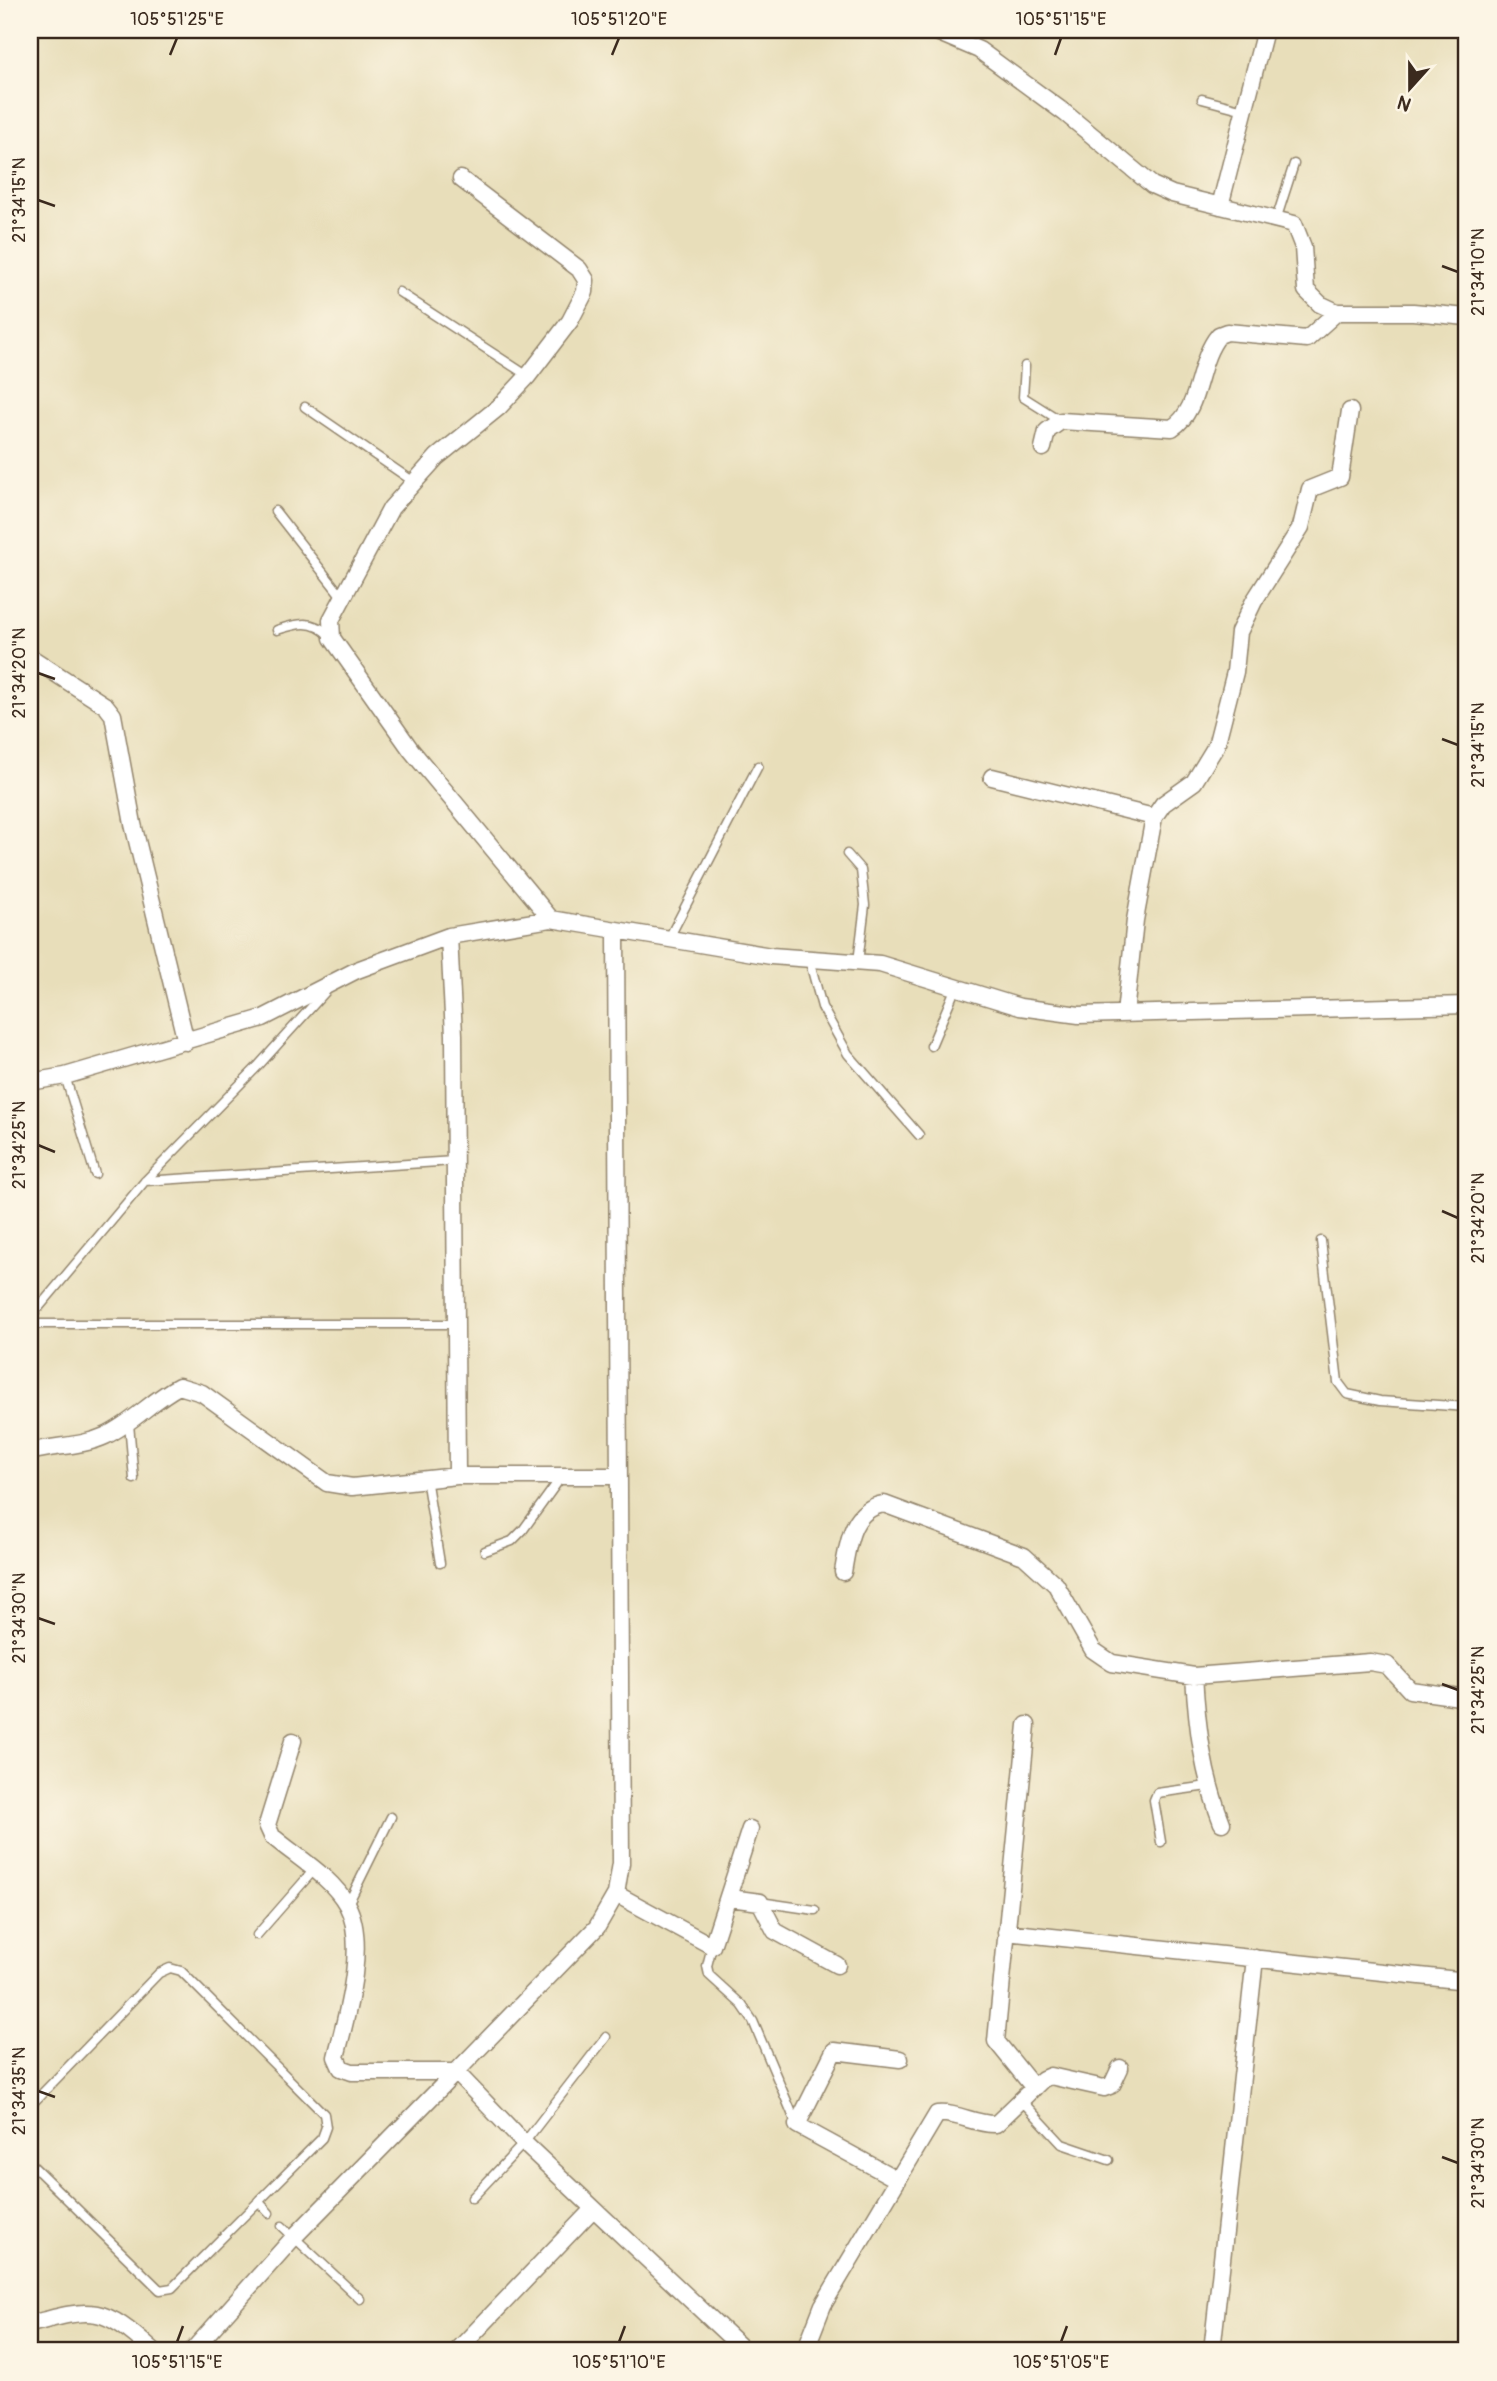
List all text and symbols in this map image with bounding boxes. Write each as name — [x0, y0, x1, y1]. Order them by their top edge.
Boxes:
text: 105°51'25"E — [130, 8, 224, 31]
text: 105°51'20"E — [571, 8, 667, 31]
text: 105°51'15"E — [1016, 8, 1106, 31]
north arrow — [1374, 52, 1444, 122]
text: N — [1394, 89, 1415, 116]
text: 21°34'15"N — [8, 157, 31, 243]
text: 21°34'10"N — [1467, 228, 1490, 316]
text: 21°34'20"N — [8, 628, 31, 718]
text: 21°34'15"N — [1467, 702, 1490, 788]
text: 21°34'25"N — [8, 1101, 31, 1189]
text: 21°34'20"N — [1467, 1173, 1490, 1263]
text: 21°34'30"N — [8, 1573, 31, 1663]
text: 21°34'25"N — [1467, 1646, 1490, 1734]
text: 21°34'35"N — [8, 2047, 31, 2135]
text: 21°34'30"N — [1467, 2118, 1490, 2208]
text: 105°51'15"E — [132, 2351, 222, 2374]
text: 105°51'10"E — [572, 2351, 666, 2374]
text: 105°51'05"E — [1013, 2351, 1109, 2374]

